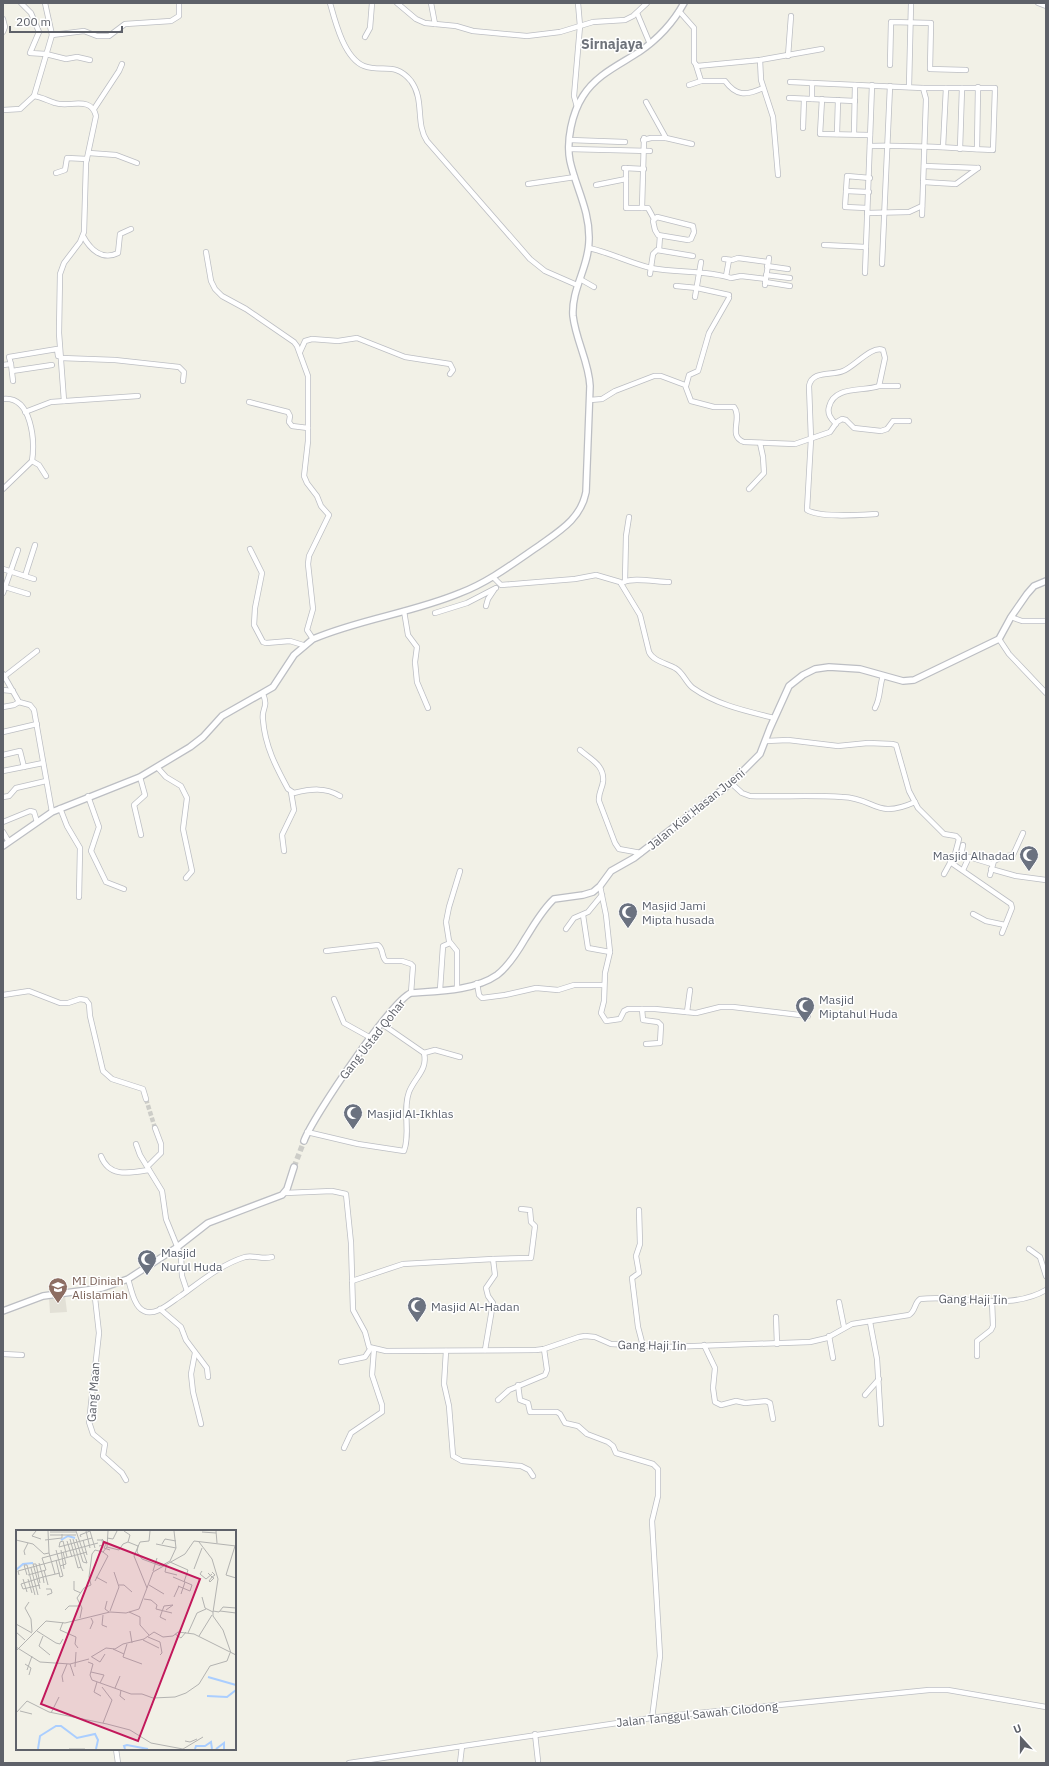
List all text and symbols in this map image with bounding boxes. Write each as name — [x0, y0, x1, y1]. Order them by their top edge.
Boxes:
scale bar — [10, 8, 122, 34]
text: 200 m — [16, 14, 51, 29]
district label: Sirnajaya — [581, 35, 643, 53]
street label: Jalan Kiai Hasan Jueni — [644, 765, 748, 853]
mosque icon: Masjid Alhadad — [1018, 844, 1040, 872]
place label: Masjid Alhadad — [933, 848, 1015, 863]
place label: Masjid Jami Mipta husada — [642, 898, 715, 927]
mosque icon: Masjid Jami Mipta husada — [617, 901, 639, 929]
place label: Masjid Miptahul Huda — [819, 992, 898, 1021]
street label: Gang Ustad Qohar — [336, 995, 408, 1082]
mosque icon: Masjid Miptahul Huda — [794, 995, 816, 1023]
mosque icon: Masjid Al-Ikhlas — [342, 1102, 364, 1130]
place label: Masjid Al-Ikhlas — [367, 1106, 454, 1121]
place label: Masjid Nurul Huda — [161, 1245, 223, 1274]
mosque icon: Masjid Nurul Huda — [136, 1248, 158, 1276]
place label: MI Diniah Alislamiah — [72, 1273, 128, 1302]
school or university icon: MI Diniah Alislamiah — [47, 1276, 69, 1304]
street label: Gang Haji Iin — [938, 1291, 1008, 1307]
mosque icon: Masjid Al-Hadan — [406, 1295, 428, 1323]
place label: Masjid Al-Hadan — [431, 1299, 520, 1314]
street label: Gang Haji Iin — [617, 1337, 687, 1353]
street label: Gang Maan — [83, 1361, 103, 1423]
inset map — [16, 1530, 236, 1750]
street label: Jalan Tanggul Sawah Cilodong — [615, 1698, 779, 1730]
north arrow — [1001, 1718, 1041, 1758]
text: U — [1011, 1721, 1023, 1737]

